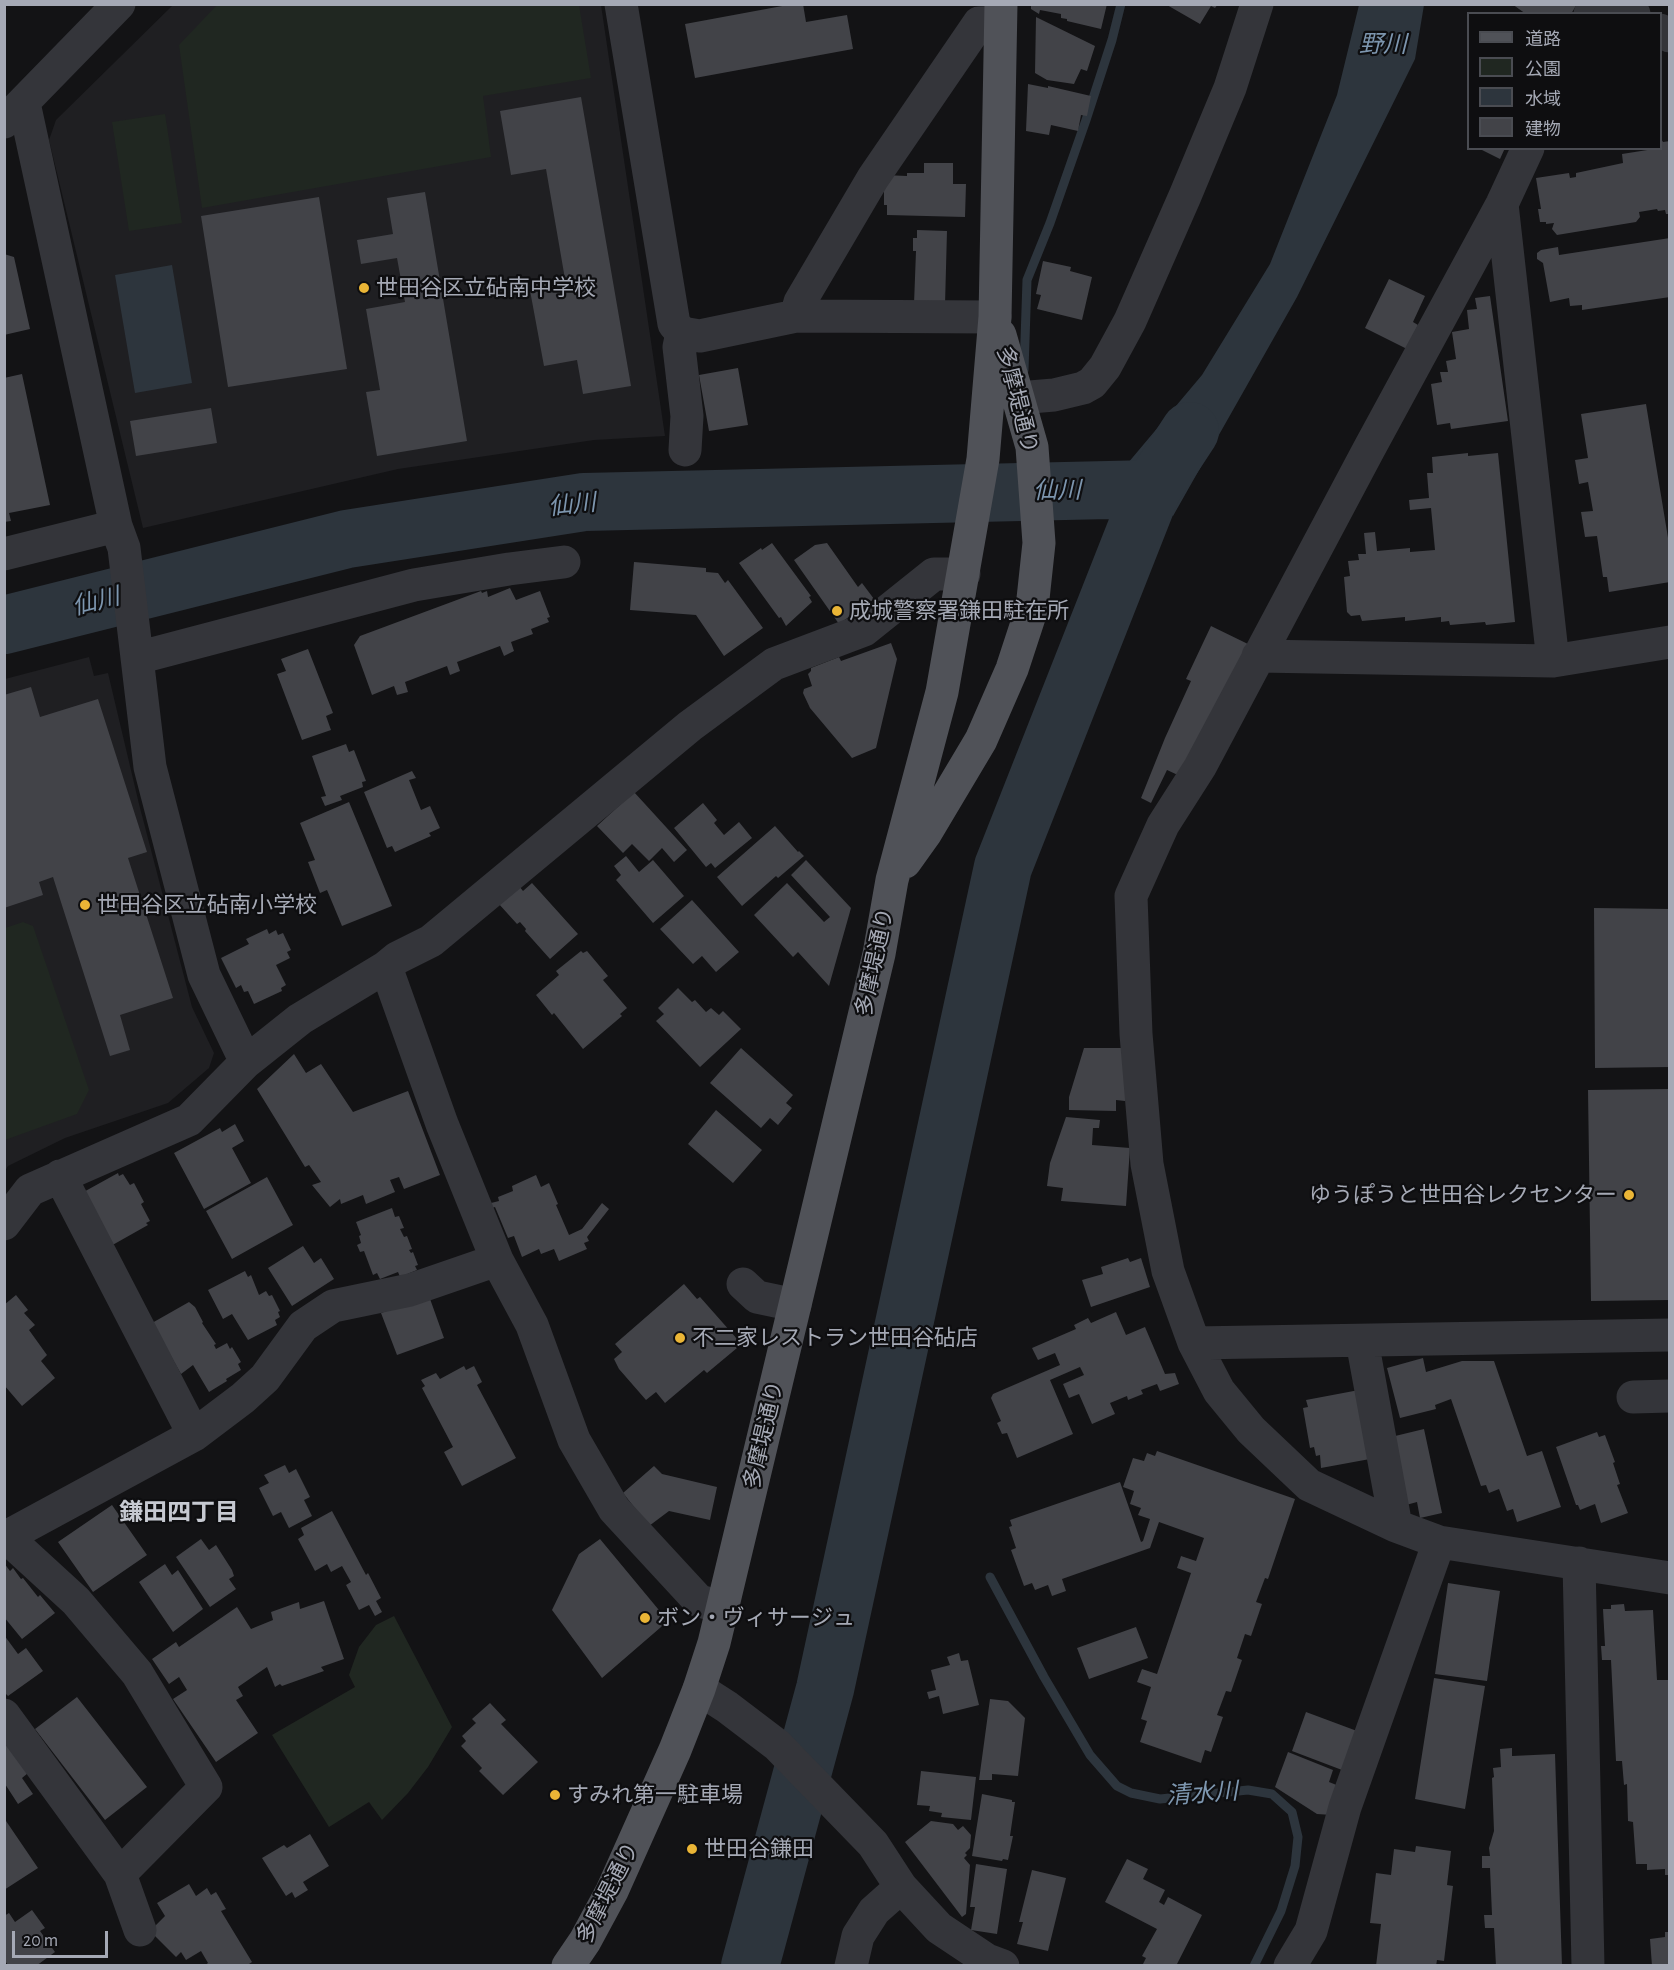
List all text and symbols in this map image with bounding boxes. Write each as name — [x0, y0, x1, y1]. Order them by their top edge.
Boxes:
legend — [1467, 12, 1662, 150]
water label: 野川 — [1359, 31, 1407, 59]
text: 道路 — [1525, 31, 1561, 49]
text: 公園 — [1525, 61, 1561, 79]
text: 水域 — [1525, 91, 1561, 109]
text: 建物 — [1525, 121, 1561, 139]
place label: 世田谷区立砧南中学校 — [376, 275, 596, 301]
marker: 世田谷区立砧南中学校 — [357, 281, 371, 295]
street label: 多摩堤通り — [991, 343, 1043, 457]
water label: 仙川 — [1033, 476, 1081, 506]
water label: 仙川 — [547, 488, 597, 522]
water label: 仙川 — [69, 582, 123, 622]
place label: 成城警察署鎌田駐在所 — [849, 598, 1069, 624]
marker: 成城警察署鎌田駐在所 — [830, 604, 844, 618]
place label: 世田谷区立砧南小学校 — [97, 892, 317, 918]
marker: 世田谷区立砧南小学校 — [78, 898, 92, 912]
street label: 多摩堤通り — [851, 905, 899, 1019]
place label: ゆうぽうと世田谷レクセンター — [1309, 1182, 1617, 1208]
marker: ゆうぽうと世田谷レクセンター — [1622, 1188, 1636, 1202]
place label: 不二家レストラン世田谷砧店 — [692, 1325, 978, 1351]
marker: 不二家レストラン世田谷砧店 — [673, 1331, 687, 1345]
street label: 多摩堤通り — [739, 1378, 789, 1492]
district label: 鎌田四丁目 — [119, 1499, 239, 1527]
place label: ボン・ヴィサージュ — [657, 1605, 855, 1631]
marker: ボン・ヴィサージュ — [638, 1611, 652, 1625]
water label: 清水川 — [1165, 1777, 1239, 1811]
place label: すみれ第一駐車場 — [567, 1782, 743, 1808]
marker: すみれ第一駐車場 — [548, 1788, 562, 1802]
place label: 世田谷鎌田 — [704, 1836, 814, 1862]
street label: 多摩堤通り — [571, 1838, 645, 1948]
marker: 世田谷鎌田 — [685, 1842, 699, 1856]
scale bar — [15, 1919, 111, 1957]
text: 20 m — [23, 1932, 58, 1950]

